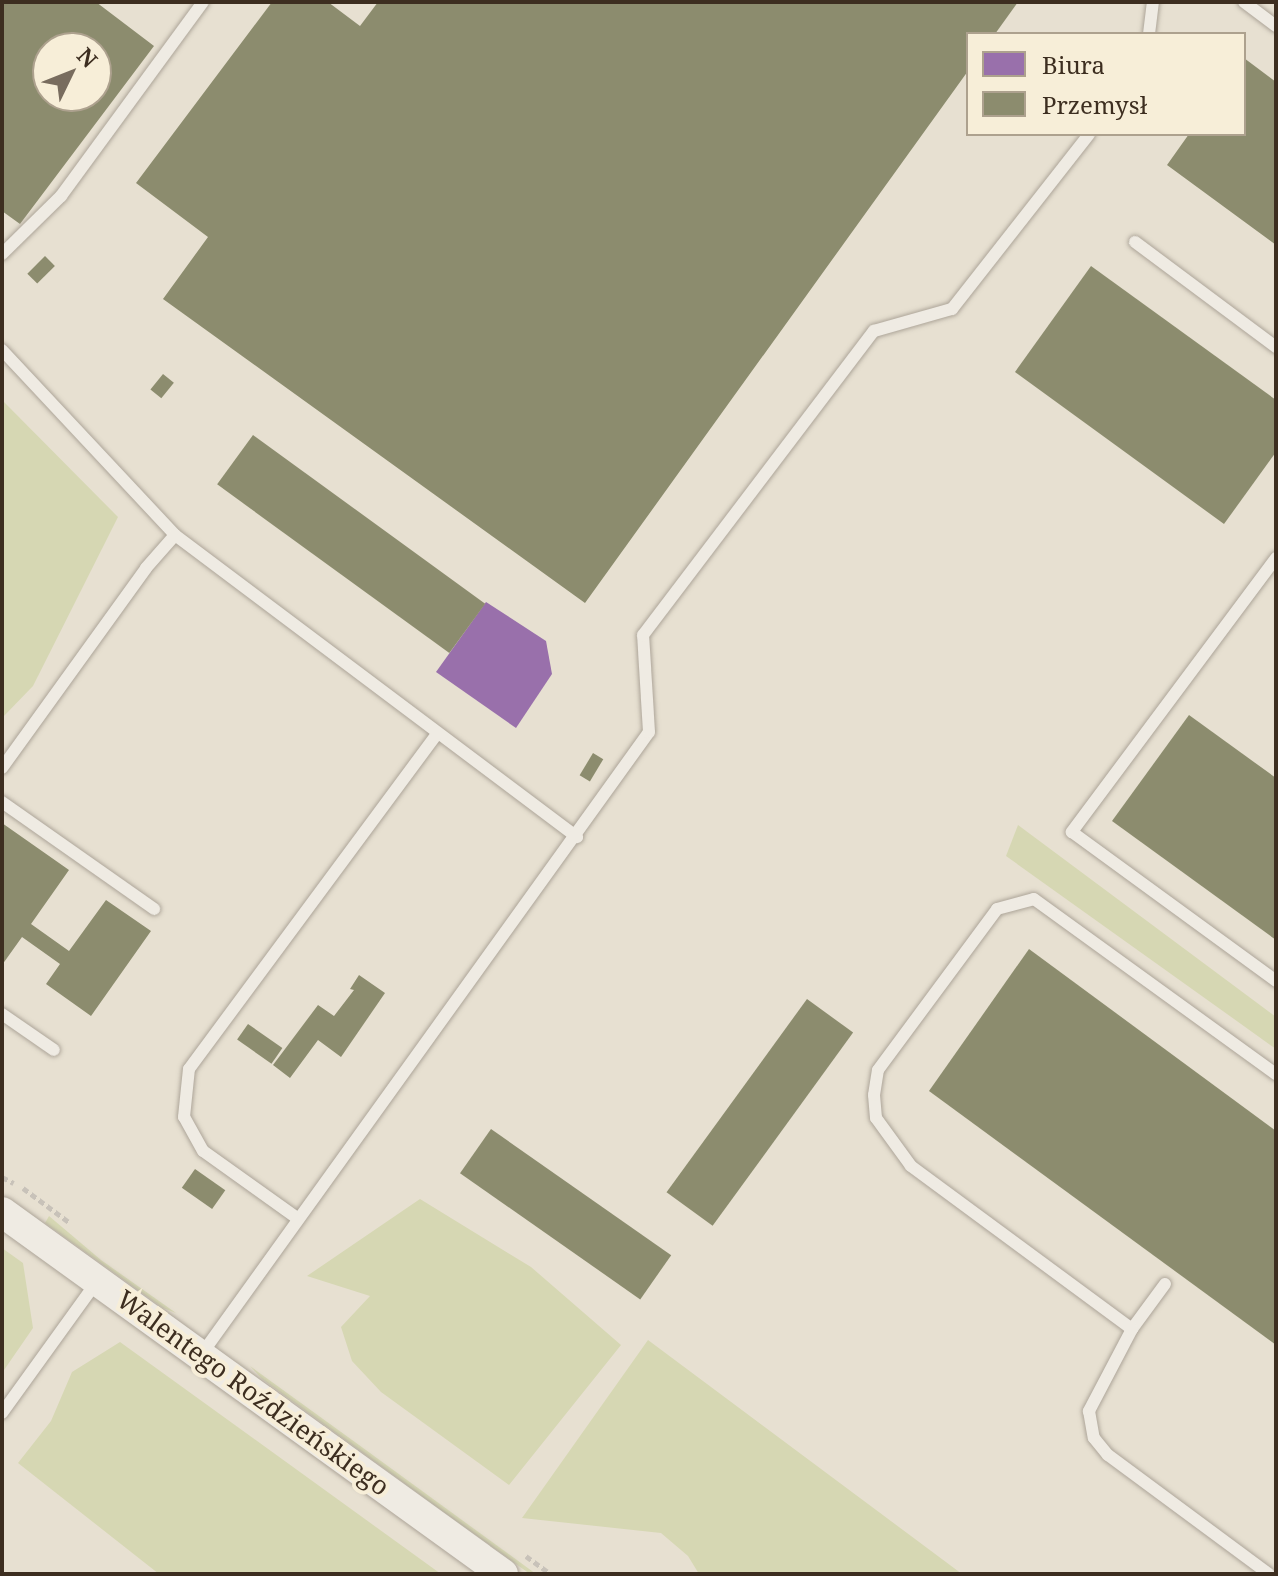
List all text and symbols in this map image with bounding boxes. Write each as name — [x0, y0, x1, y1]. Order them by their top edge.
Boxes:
north arrow — [32, 32, 112, 112]
legend — [966, 32, 1246, 136]
text: N — [71, 40, 105, 74]
text: Biura — [1042, 48, 1105, 81]
text: Przemysł — [1042, 88, 1147, 121]
street label: Walentego Roździeńskiego — [111, 1284, 395, 1502]

